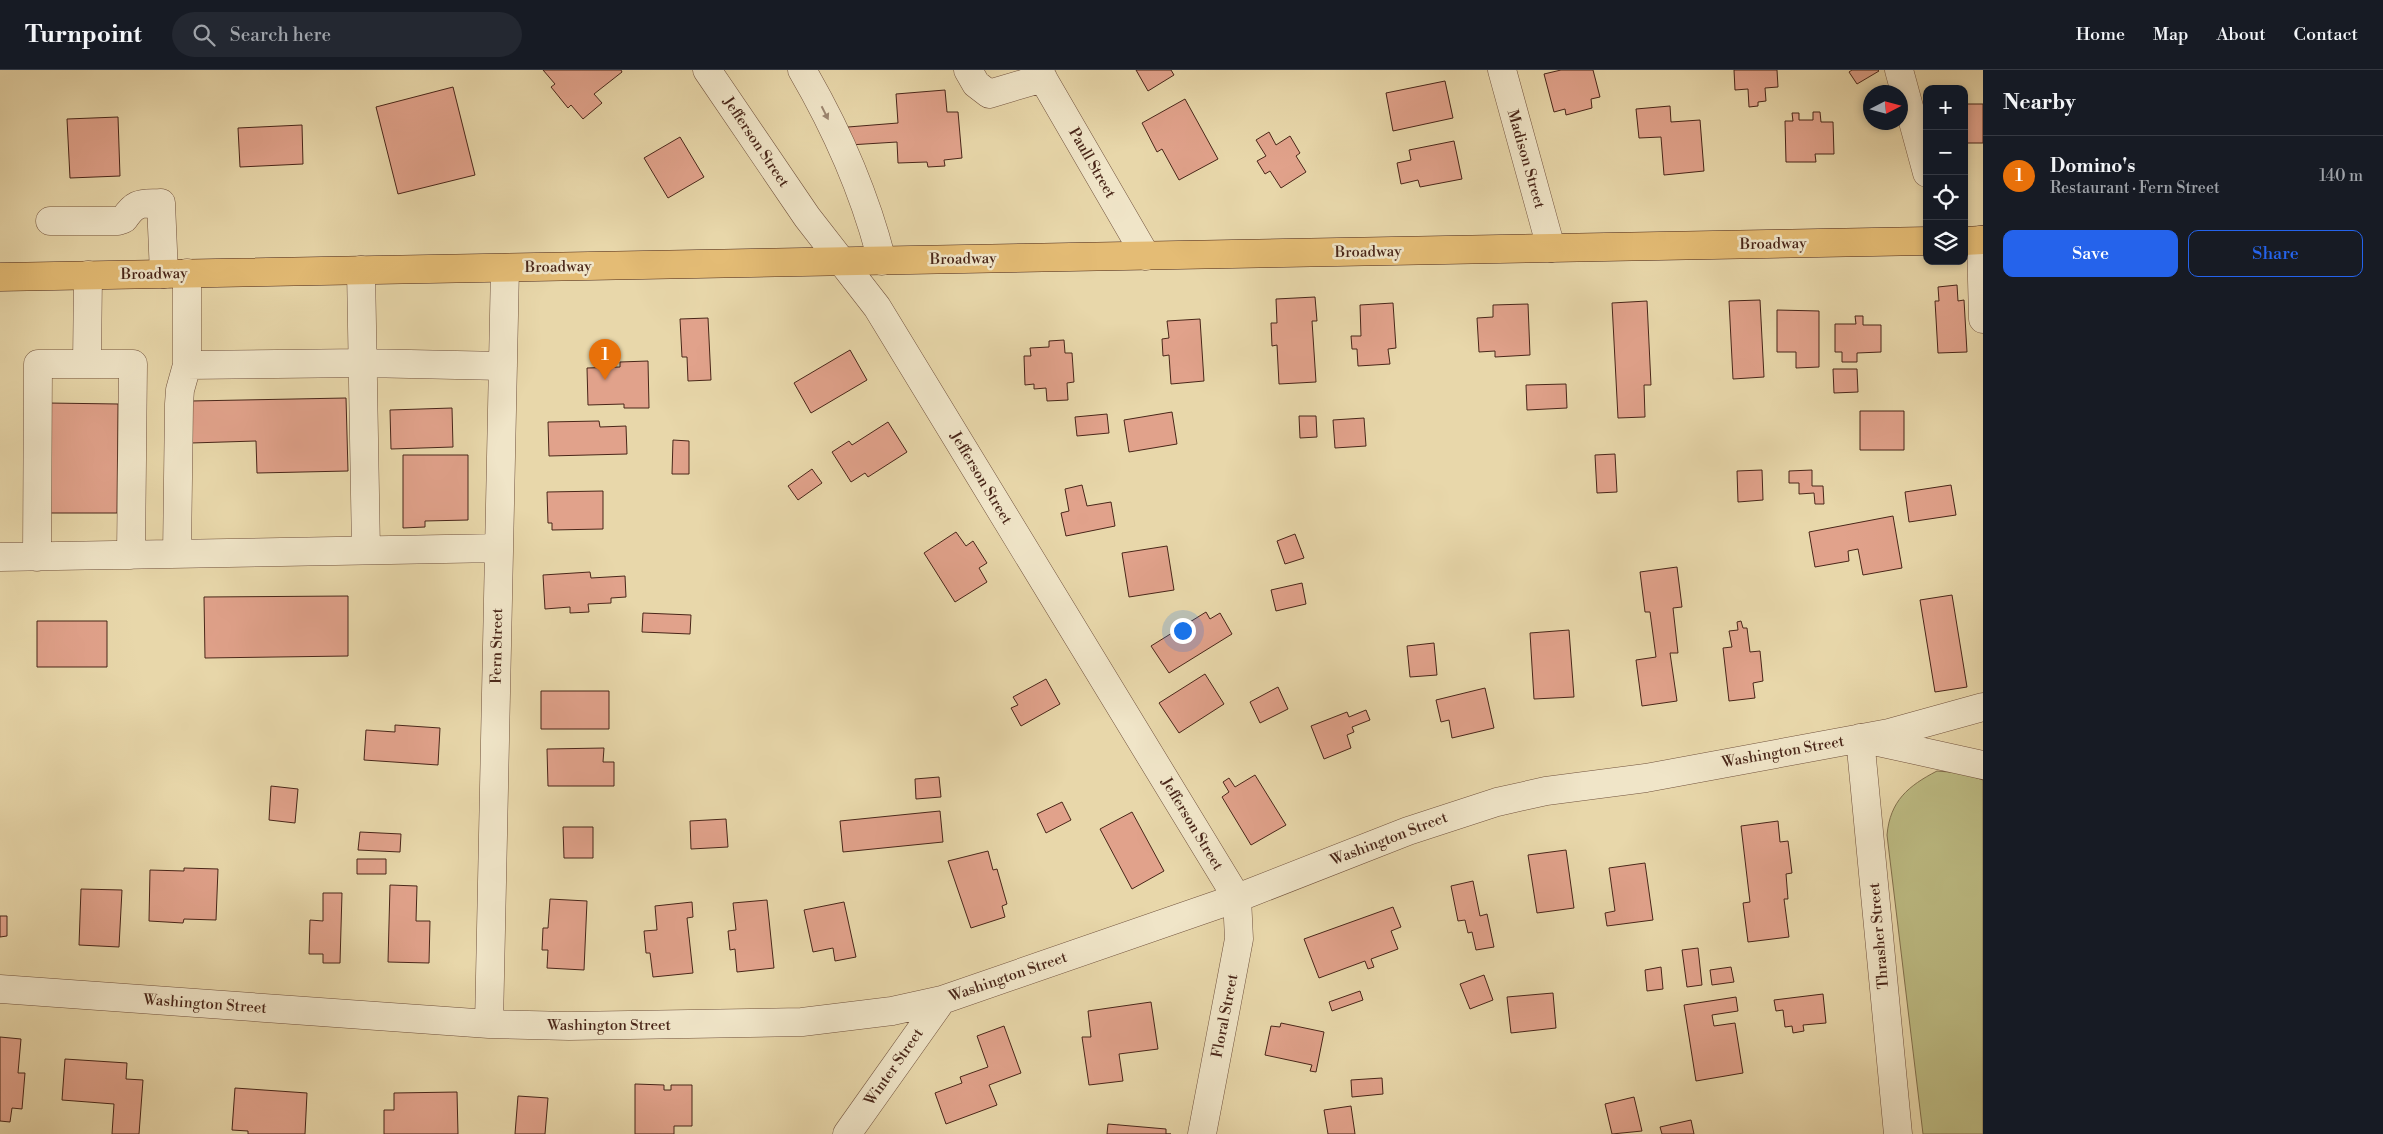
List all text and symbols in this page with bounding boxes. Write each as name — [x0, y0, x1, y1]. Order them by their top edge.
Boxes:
search box — [172, 12, 522, 57]
text: Turnpoint — [25, 20, 142, 50]
icon: search — [190, 21, 218, 49]
text: Search here — [230, 23, 331, 47]
text: Home — [2076, 23, 2125, 46]
text: Map — [2153, 23, 2189, 46]
text: About — [2217, 23, 2266, 46]
text: Contact — [2294, 23, 2358, 46]
north arrow — [1863, 85, 1908, 130]
map controls — [1923, 85, 1968, 265]
button: + — [1923, 85, 1968, 130]
text: Nearby — [2003, 90, 2076, 116]
street label: Jefferson Street — [718, 92, 794, 191]
one-way arrow — [821, 106, 829, 120]
street label: Madison Street — [1503, 107, 1549, 211]
street label: Paull Street — [1064, 124, 1120, 202]
button: − — [1923, 130, 1968, 175]
text: Domino's — [2050, 154, 2135, 178]
text: 1 — [2015, 166, 2023, 186]
text: 140 m — [2319, 166, 2363, 186]
button: locate — [1923, 175, 1968, 220]
text: Restaurant · Fern Street — [2050, 178, 2220, 198]
button: layers — [1923, 220, 1968, 265]
button: Save — [2003, 230, 2178, 277]
button: Share — [2188, 230, 2363, 277]
street label: Broadway — [1738, 234, 1807, 254]
street label: Broadway — [1333, 242, 1402, 262]
street label: Broadway — [928, 249, 997, 269]
street label: Broadway — [523, 257, 592, 277]
street label: Broadway — [119, 264, 188, 284]
pin: 1 — [589, 339, 621, 380]
street label: Jefferson Street — [945, 427, 1017, 529]
street label: Fern Street — [487, 607, 507, 684]
your location — [1170, 618, 1196, 644]
street label: Washington Street — [1719, 732, 1846, 772]
street label: Jefferson Street — [1156, 773, 1228, 875]
street label: Washington Street — [1327, 808, 1451, 870]
street label: Thrasher Street — [1865, 881, 1893, 990]
street label: Washington Street — [945, 948, 1070, 1006]
street label: Floral Street — [1208, 972, 1243, 1060]
street label: Washington Street — [142, 990, 268, 1018]
street label: Washington Street — [546, 1016, 672, 1035]
street label: Winter Street — [860, 1024, 928, 1110]

